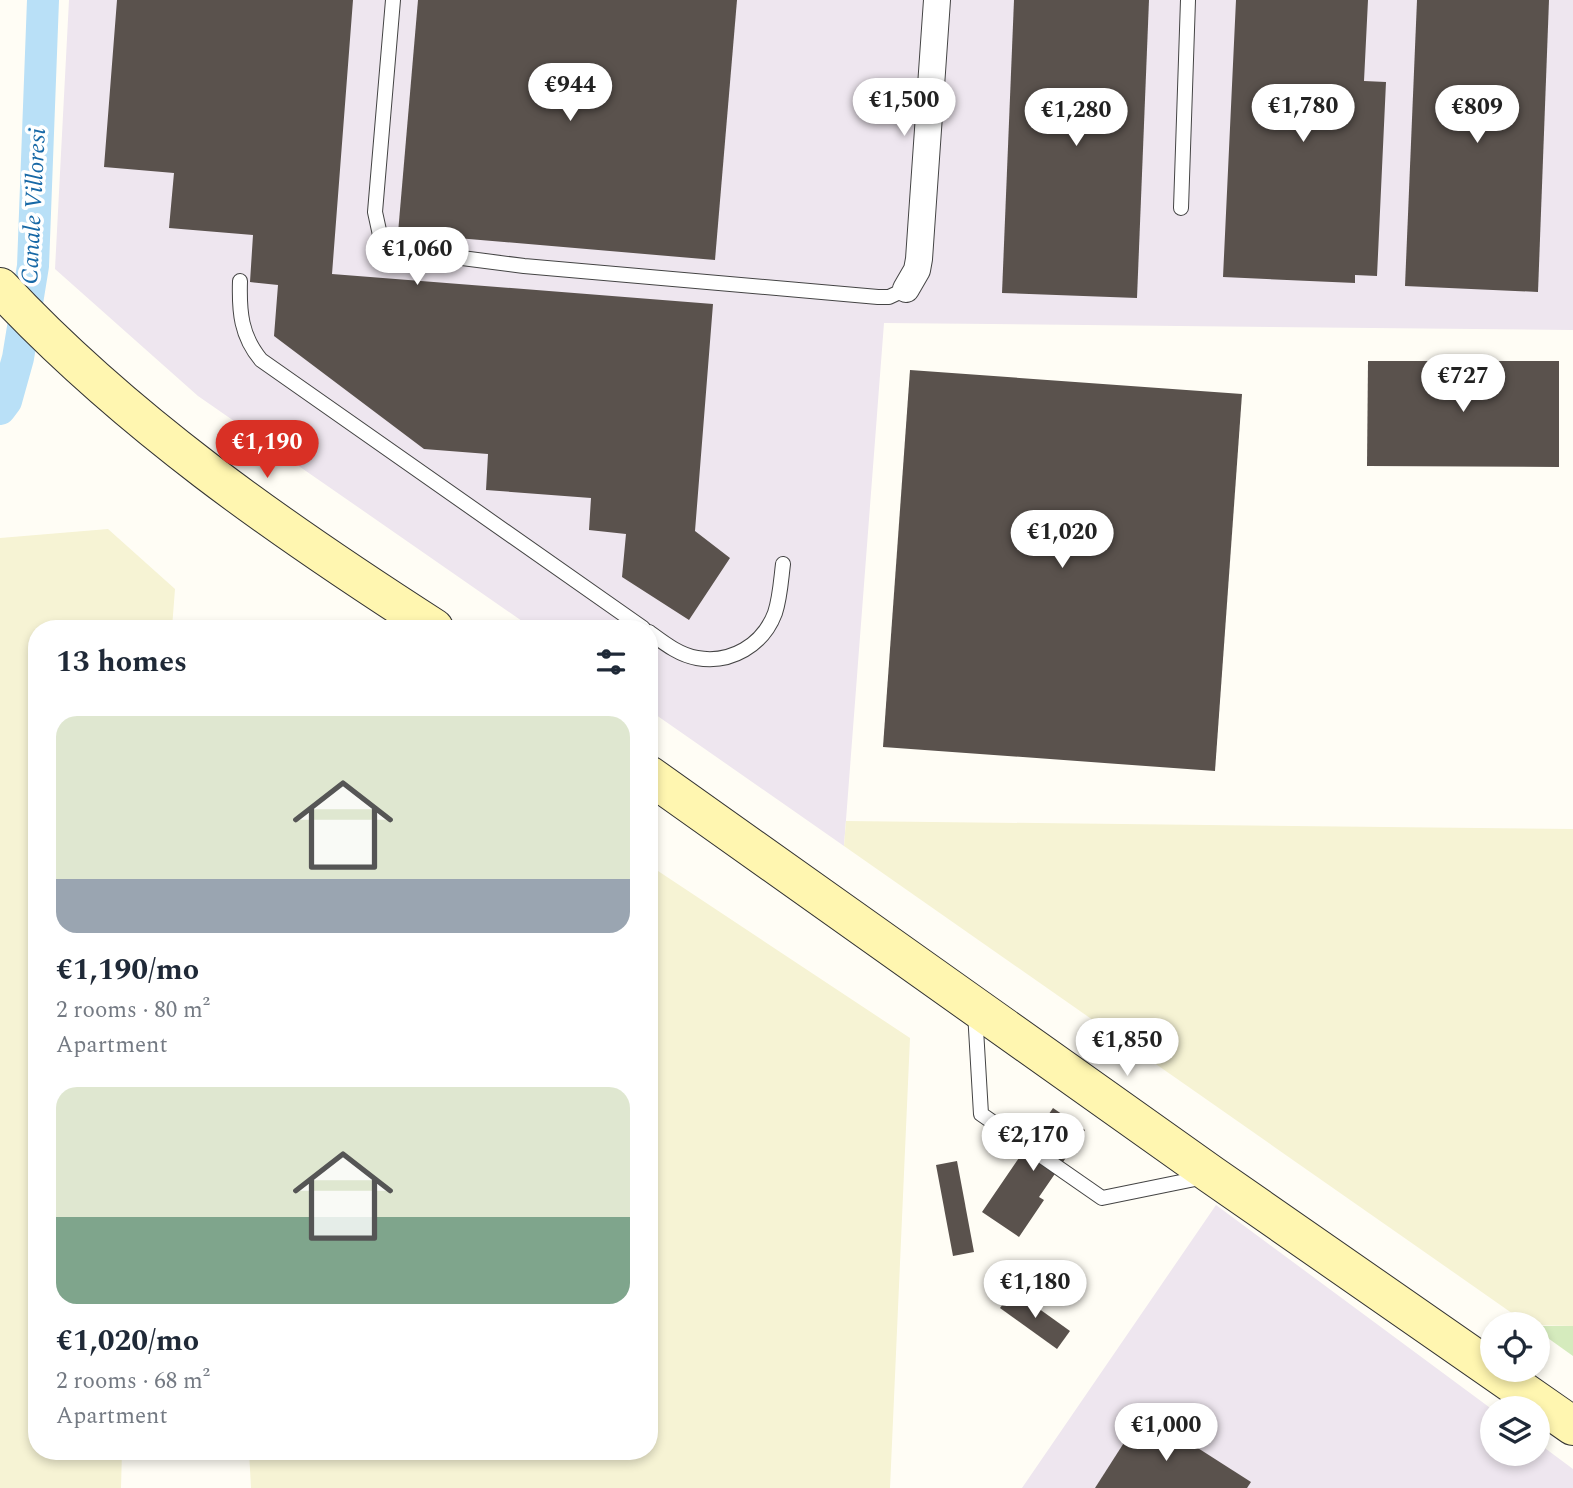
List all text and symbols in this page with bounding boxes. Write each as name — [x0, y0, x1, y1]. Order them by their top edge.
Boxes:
pin: €944 — [529, 64, 611, 123]
text: €944 — [544, 68, 596, 103]
pin: €1,500 — [847, 78, 961, 138]
text: €1,500 — [869, 83, 939, 118]
pin: €1,780 — [1246, 85, 1360, 144]
pin: €809 — [1436, 86, 1518, 145]
pin: €1,280 — [1019, 88, 1133, 148]
text: €1,780 — [1268, 89, 1338, 124]
text: €809 — [1451, 90, 1503, 125]
text: €1,280 — [1041, 93, 1111, 128]
water label: Canale Villoresi — [12, 127, 56, 285]
pin: €1,060 — [360, 228, 474, 287]
text: €1,060 — [382, 232, 452, 267]
pin: €727 — [1422, 354, 1504, 414]
text: €727 — [1437, 359, 1489, 394]
pin: €1,190 — [210, 420, 324, 480]
text: €1,190 — [232, 425, 302, 460]
pin: €1,020 — [1005, 510, 1119, 570]
text: €1,020 — [1027, 515, 1097, 550]
text: 13 homes — [56, 639, 187, 685]
icon: filters — [592, 643, 630, 681]
icon: home — [280, 762, 406, 888]
text: €1,190/mo — [56, 947, 199, 993]
text: 2 rooms · 80 m² — [56, 993, 210, 1028]
pin: €1,850 — [1070, 1018, 1184, 1078]
text: €1,850 — [1092, 1023, 1162, 1058]
text: Apartment — [56, 1028, 168, 1063]
pin: €2,170 — [976, 1114, 1090, 1173]
text: €2,170 — [998, 1118, 1068, 1153]
icon: home — [280, 1133, 406, 1259]
pin: €1,180 — [978, 1260, 1092, 1320]
text: €1,180 — [1000, 1265, 1070, 1300]
map controls — [1480, 1312, 1550, 1466]
button: locate — [1480, 1312, 1550, 1382]
text: €1,020/mo — [56, 1318, 199, 1364]
text: 2 rooms · 68 m² — [56, 1364, 210, 1399]
button: layers — [1480, 1396, 1550, 1466]
text: Apartment — [56, 1399, 168, 1434]
pin: €1,000 — [1109, 1404, 1223, 1463]
text: €1,000 — [1131, 1408, 1201, 1443]

